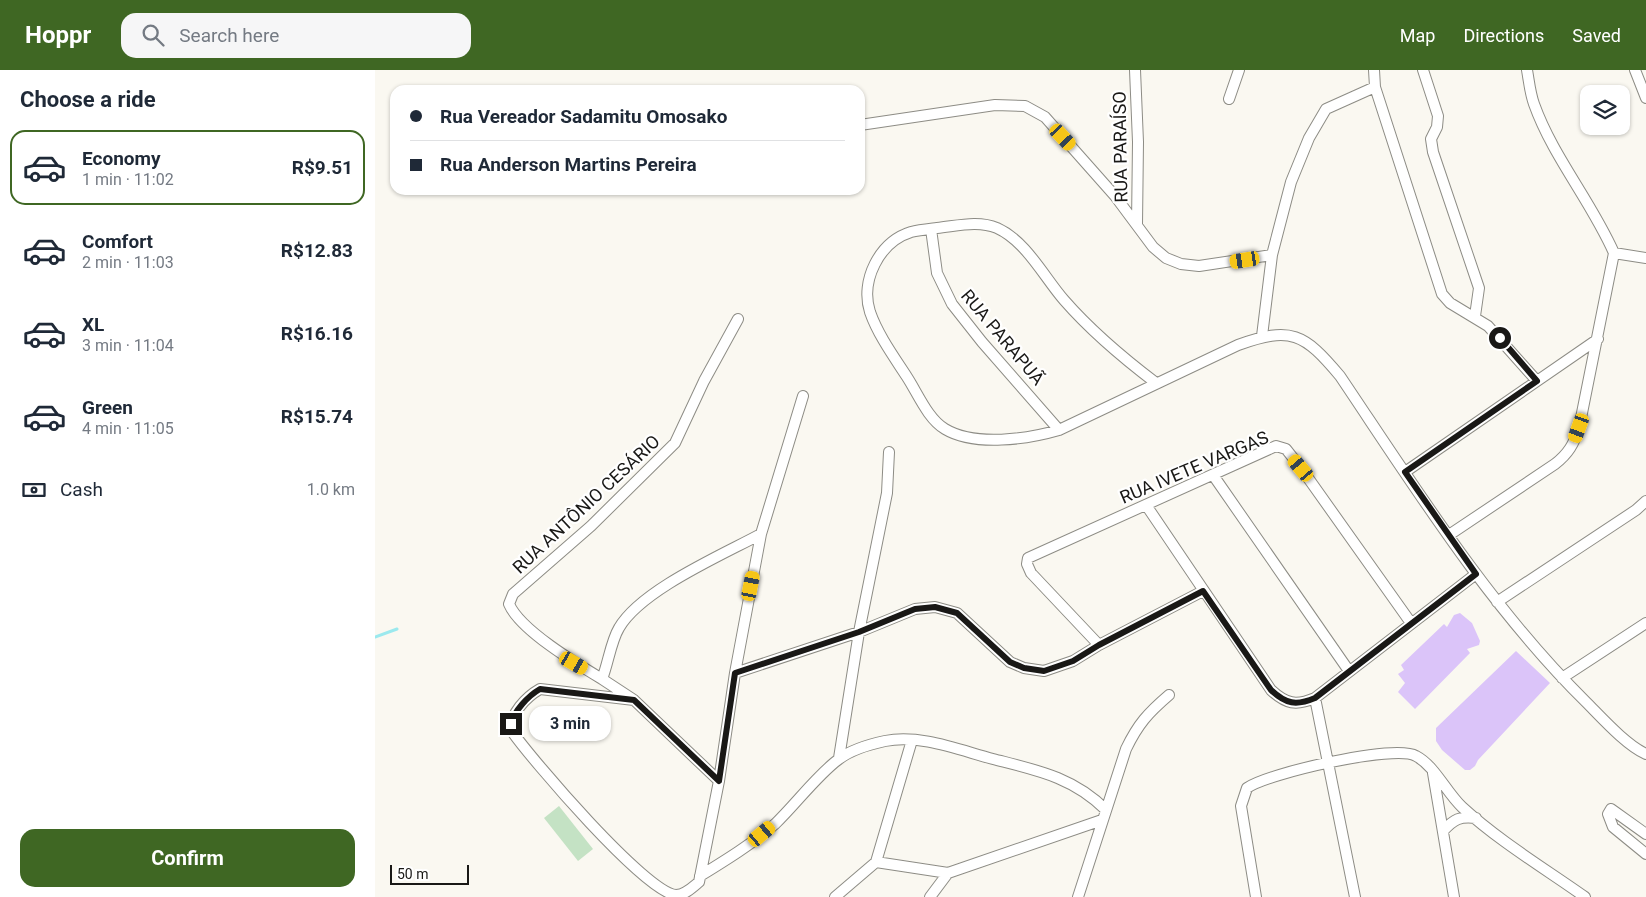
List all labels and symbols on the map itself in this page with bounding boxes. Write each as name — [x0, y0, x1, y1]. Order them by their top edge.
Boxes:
street label: RUA PARAÍSO — [1109, 91, 1131, 203]
car — [1047, 121, 1078, 153]
car — [1229, 250, 1260, 270]
street label: RUA PARAPUÃ — [957, 285, 1049, 389]
route start — [1489, 327, 1511, 349]
car — [1566, 411, 1591, 445]
street label: RUA IVETE VARGAS — [1117, 426, 1272, 508]
street label: RUA ANTÔNIO CESÁRIO — [508, 430, 664, 578]
car — [1285, 452, 1316, 484]
car — [740, 570, 761, 602]
car — [557, 649, 590, 677]
callout: 3 min — [529, 706, 611, 742]
route end — [500, 713, 522, 735]
car — [745, 819, 778, 849]
scale bar — [390, 862, 469, 885]

